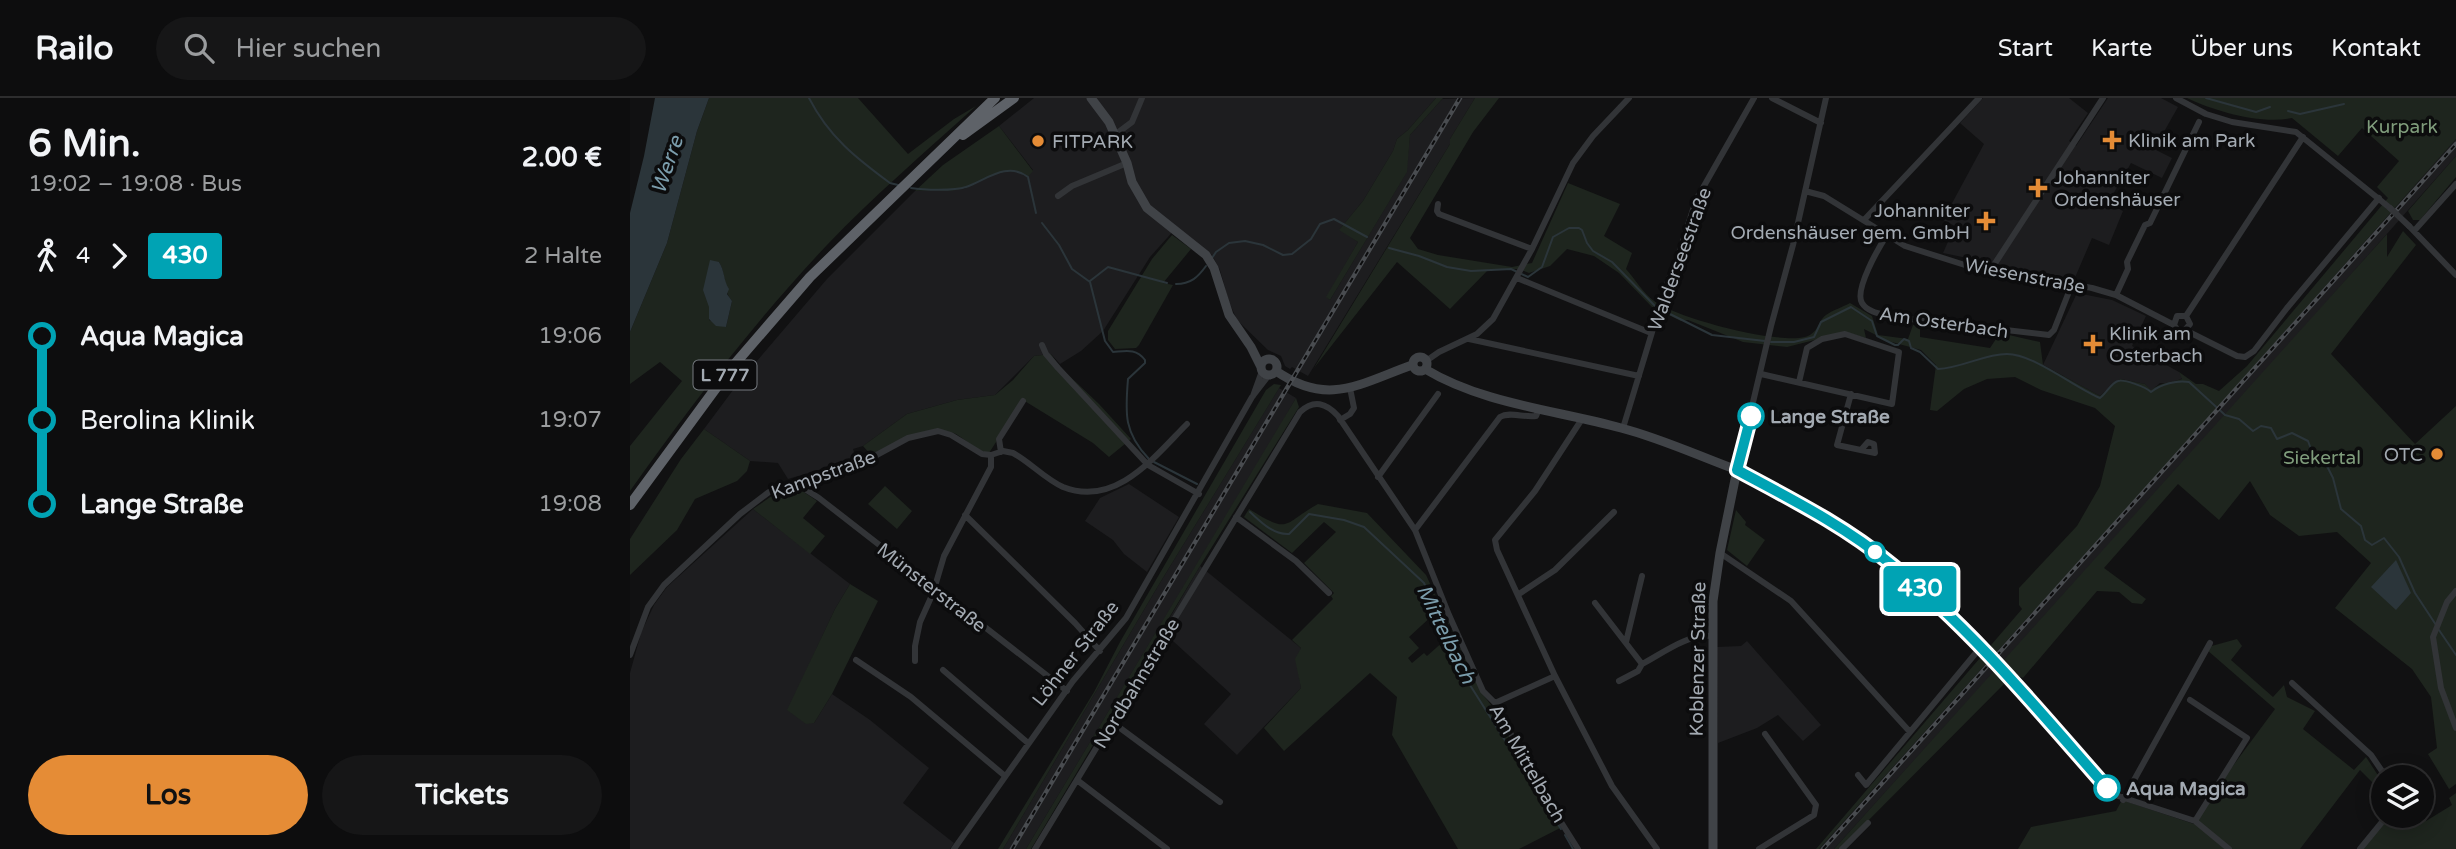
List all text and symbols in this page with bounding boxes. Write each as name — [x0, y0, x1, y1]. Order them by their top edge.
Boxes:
search box — [156, 17, 646, 80]
text: Railo — [35, 29, 114, 68]
icon: search — [180, 29, 218, 67]
text: Hier suchen — [236, 33, 381, 64]
text: Start — [1998, 34, 2053, 63]
text: Karte — [2091, 34, 2152, 63]
text: Über uns — [2190, 34, 2293, 63]
text: Kontakt — [2331, 34, 2421, 63]
park label: Kurpark — [2366, 116, 2438, 138]
text: 6 Min. — [28, 121, 141, 167]
marker: Klinik am Park — [2102, 130, 2122, 150]
place label: Klinik am Park — [2128, 130, 2255, 152]
place label: FITPARK — [1052, 131, 1133, 153]
water label: Werre — [646, 132, 689, 198]
marker: FITPARK — [1030, 133, 1046, 149]
text: 2.00 € — [522, 142, 602, 173]
place label: Johanniter Ordenshäuser — [2054, 167, 2181, 211]
text: 19:02 – 19:08 · Bus — [28, 170, 242, 198]
marker: Johanniter Ordenshäuser — [2028, 178, 2048, 198]
street label: Walderseestraße — [1644, 185, 1716, 334]
place label: Johanniter Ordenshäuser gem. GmbH — [1731, 200, 1971, 244]
marker: Johanniter Ordenshäuser gem. GmbH — [1976, 211, 1996, 231]
icon: walk — [28, 237, 66, 275]
icon: forward — [100, 237, 138, 275]
text: 430 — [162, 241, 208, 270]
text: 4 — [76, 242, 90, 270]
text: 2 Halte — [524, 242, 602, 270]
street label: Wiesenstraße — [1963, 253, 2087, 298]
street label: Am Osterbach — [1878, 303, 2010, 343]
text: Aqua Magica — [80, 321, 244, 352]
text: 19:06 — [538, 322, 602, 350]
place label: Klinik am Osterbach — [2109, 323, 2203, 367]
marker: Klinik am Osterbach — [2083, 334, 2103, 354]
road number: L 777 — [694, 360, 756, 390]
marker: Lange Straße — [1738, 403, 1764, 429]
text: Berolina Klinik — [80, 405, 255, 436]
text: 19:07 — [538, 406, 602, 434]
place label: Lange Straße — [1770, 406, 1890, 429]
place label: OTC — [2384, 444, 2423, 466]
street label: Kampstraße — [768, 446, 879, 504]
marker: OTC — [2429, 446, 2445, 462]
park label: Siekertal — [2283, 447, 2361, 469]
text: Lange Straße — [80, 489, 244, 520]
text: 19:08 — [538, 490, 602, 518]
street label: Münsterstraße — [873, 538, 990, 637]
unlabelled marker — [1865, 542, 1885, 562]
line badge: 430 — [1880, 566, 1960, 612]
text: 430 — [1897, 574, 1943, 603]
water label: Mittelbach — [1411, 580, 1481, 689]
street label: Koblenzer Straße — [1686, 582, 1710, 736]
street label: Löhner Straße — [1028, 597, 1124, 711]
street label: Nordbahnstraße — [1089, 614, 1184, 753]
street label: Am Mittelbach — [1484, 700, 1570, 827]
button: Los — [28, 755, 308, 835]
button: Tickets — [322, 755, 602, 835]
map controls — [2371, 765, 2434, 828]
button: layers — [2371, 765, 2434, 828]
marker: Aqua Magica — [2094, 775, 2120, 801]
place label: Aqua Magica — [2126, 778, 2246, 801]

